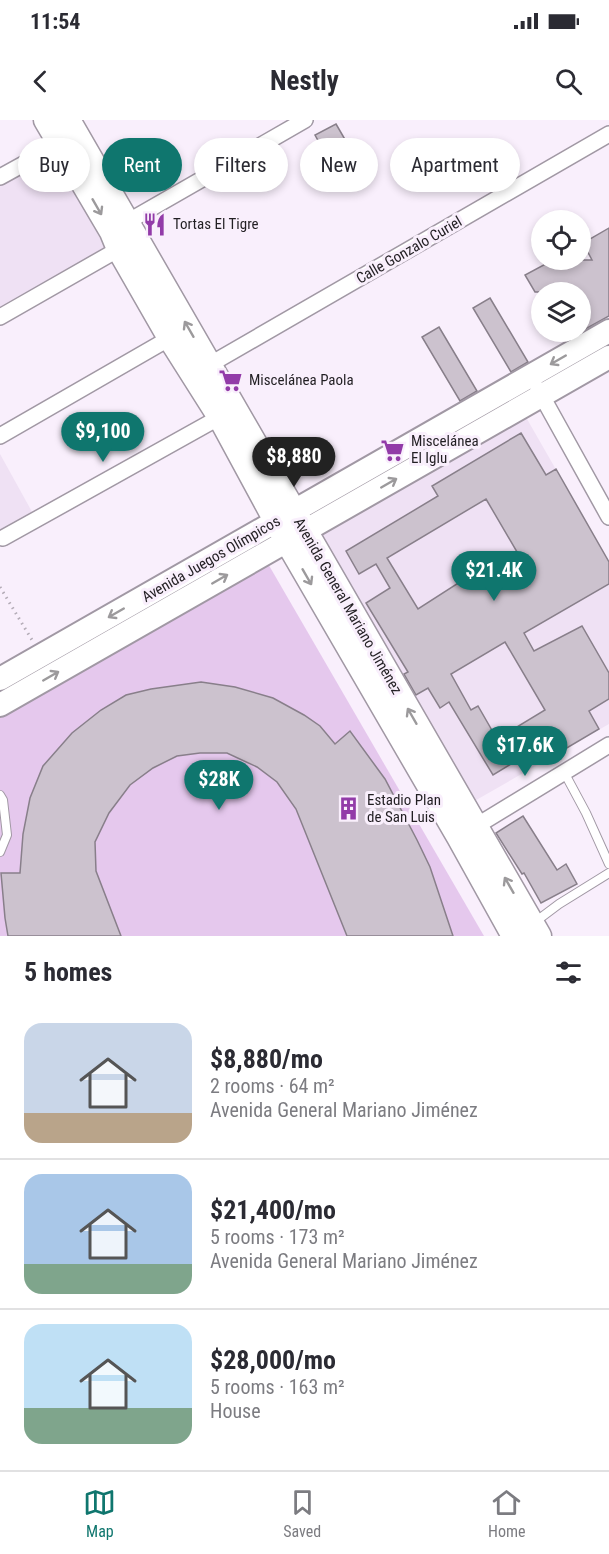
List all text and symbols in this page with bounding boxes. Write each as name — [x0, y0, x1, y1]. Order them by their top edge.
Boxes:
text: 11:54 — [30, 9, 81, 34]
icon: back — [24, 65, 57, 98]
text: Nestly — [270, 65, 339, 97]
icon: search — [552, 65, 585, 98]
chip: Buy — [18, 138, 90, 192]
chip: Rent — [102, 138, 182, 192]
chip: Filters — [194, 138, 288, 192]
chip: New — [300, 138, 378, 192]
chip: Apartment — [390, 138, 520, 192]
one-way arrow — [91, 198, 103, 215]
map controls — [531, 210, 591, 342]
button: locate — [531, 210, 591, 270]
restaurant icon: Tortas El Tigre — [142, 211, 168, 237]
street label: Calle Gonzalo Curiel — [353, 212, 465, 288]
place label: Tortas El Tigre — [173, 215, 259, 233]
button: layers — [531, 282, 591, 342]
one-way arrow — [182, 321, 194, 338]
one-way arrow — [550, 354, 567, 366]
supermarket icon: Miscelánea Paola — [218, 367, 244, 393]
place label: Miscelánea Paola — [249, 371, 354, 389]
pin: $9,100 — [54, 412, 152, 463]
text: $9,100 — [75, 419, 131, 443]
place label: Miscelánea El Iglu — [411, 432, 479, 467]
pin: $8,880 — [245, 437, 343, 488]
supermarket icon: Miscelánea El Iglu — [380, 437, 406, 463]
text: $8,880 — [266, 444, 322, 468]
one-way arrow — [381, 476, 398, 488]
street label: Avenida Juegos Olímpicos — [139, 512, 283, 606]
street label: Avenida General Mariano Jiménez — [290, 515, 406, 697]
pin: $21.4K — [445, 551, 543, 602]
text: $21.4K — [465, 558, 523, 582]
one-way arrow — [302, 568, 314, 585]
one-way arrow — [211, 573, 228, 585]
one-way arrow — [107, 608, 124, 620]
one-way arrow — [42, 670, 59, 682]
one-way arrow — [406, 708, 418, 725]
pin: $17.6K — [476, 726, 574, 777]
text: $17.6K — [496, 733, 554, 757]
pin: $28K — [183, 760, 255, 811]
text: $28K — [198, 767, 240, 791]
place label: Estadio Plan de San Luis — [367, 791, 441, 826]
building icon: Estadio Plan de San Luis — [336, 796, 362, 822]
one-way arrow — [503, 877, 515, 894]
icon: filters — [552, 956, 585, 989]
text: 5 homes — [24, 957, 112, 987]
text: $8,880/mo — [210, 1044, 323, 1074]
icon: home — [72, 1047, 144, 1119]
text: 2 rooms · 64 m² — [210, 1074, 335, 1098]
text: Avenida General Mariano Jiménez — [210, 1098, 478, 1122]
text: $21,400/mo — [210, 1195, 336, 1225]
icon: home — [72, 1198, 144, 1270]
text: 5 rooms · 173 m² — [210, 1225, 345, 1249]
text: Avenida General Mariano Jiménez — [210, 1249, 478, 1273]
text: $28,000/mo — [210, 1345, 336, 1375]
icon: home — [72, 1348, 144, 1420]
text: 5 rooms · 163 m² — [210, 1375, 345, 1399]
text: House — [210, 1399, 261, 1423]
tab: Map — [83, 1486, 116, 1541]
tab: Saved — [283, 1486, 321, 1541]
tab: Home — [488, 1486, 526, 1541]

